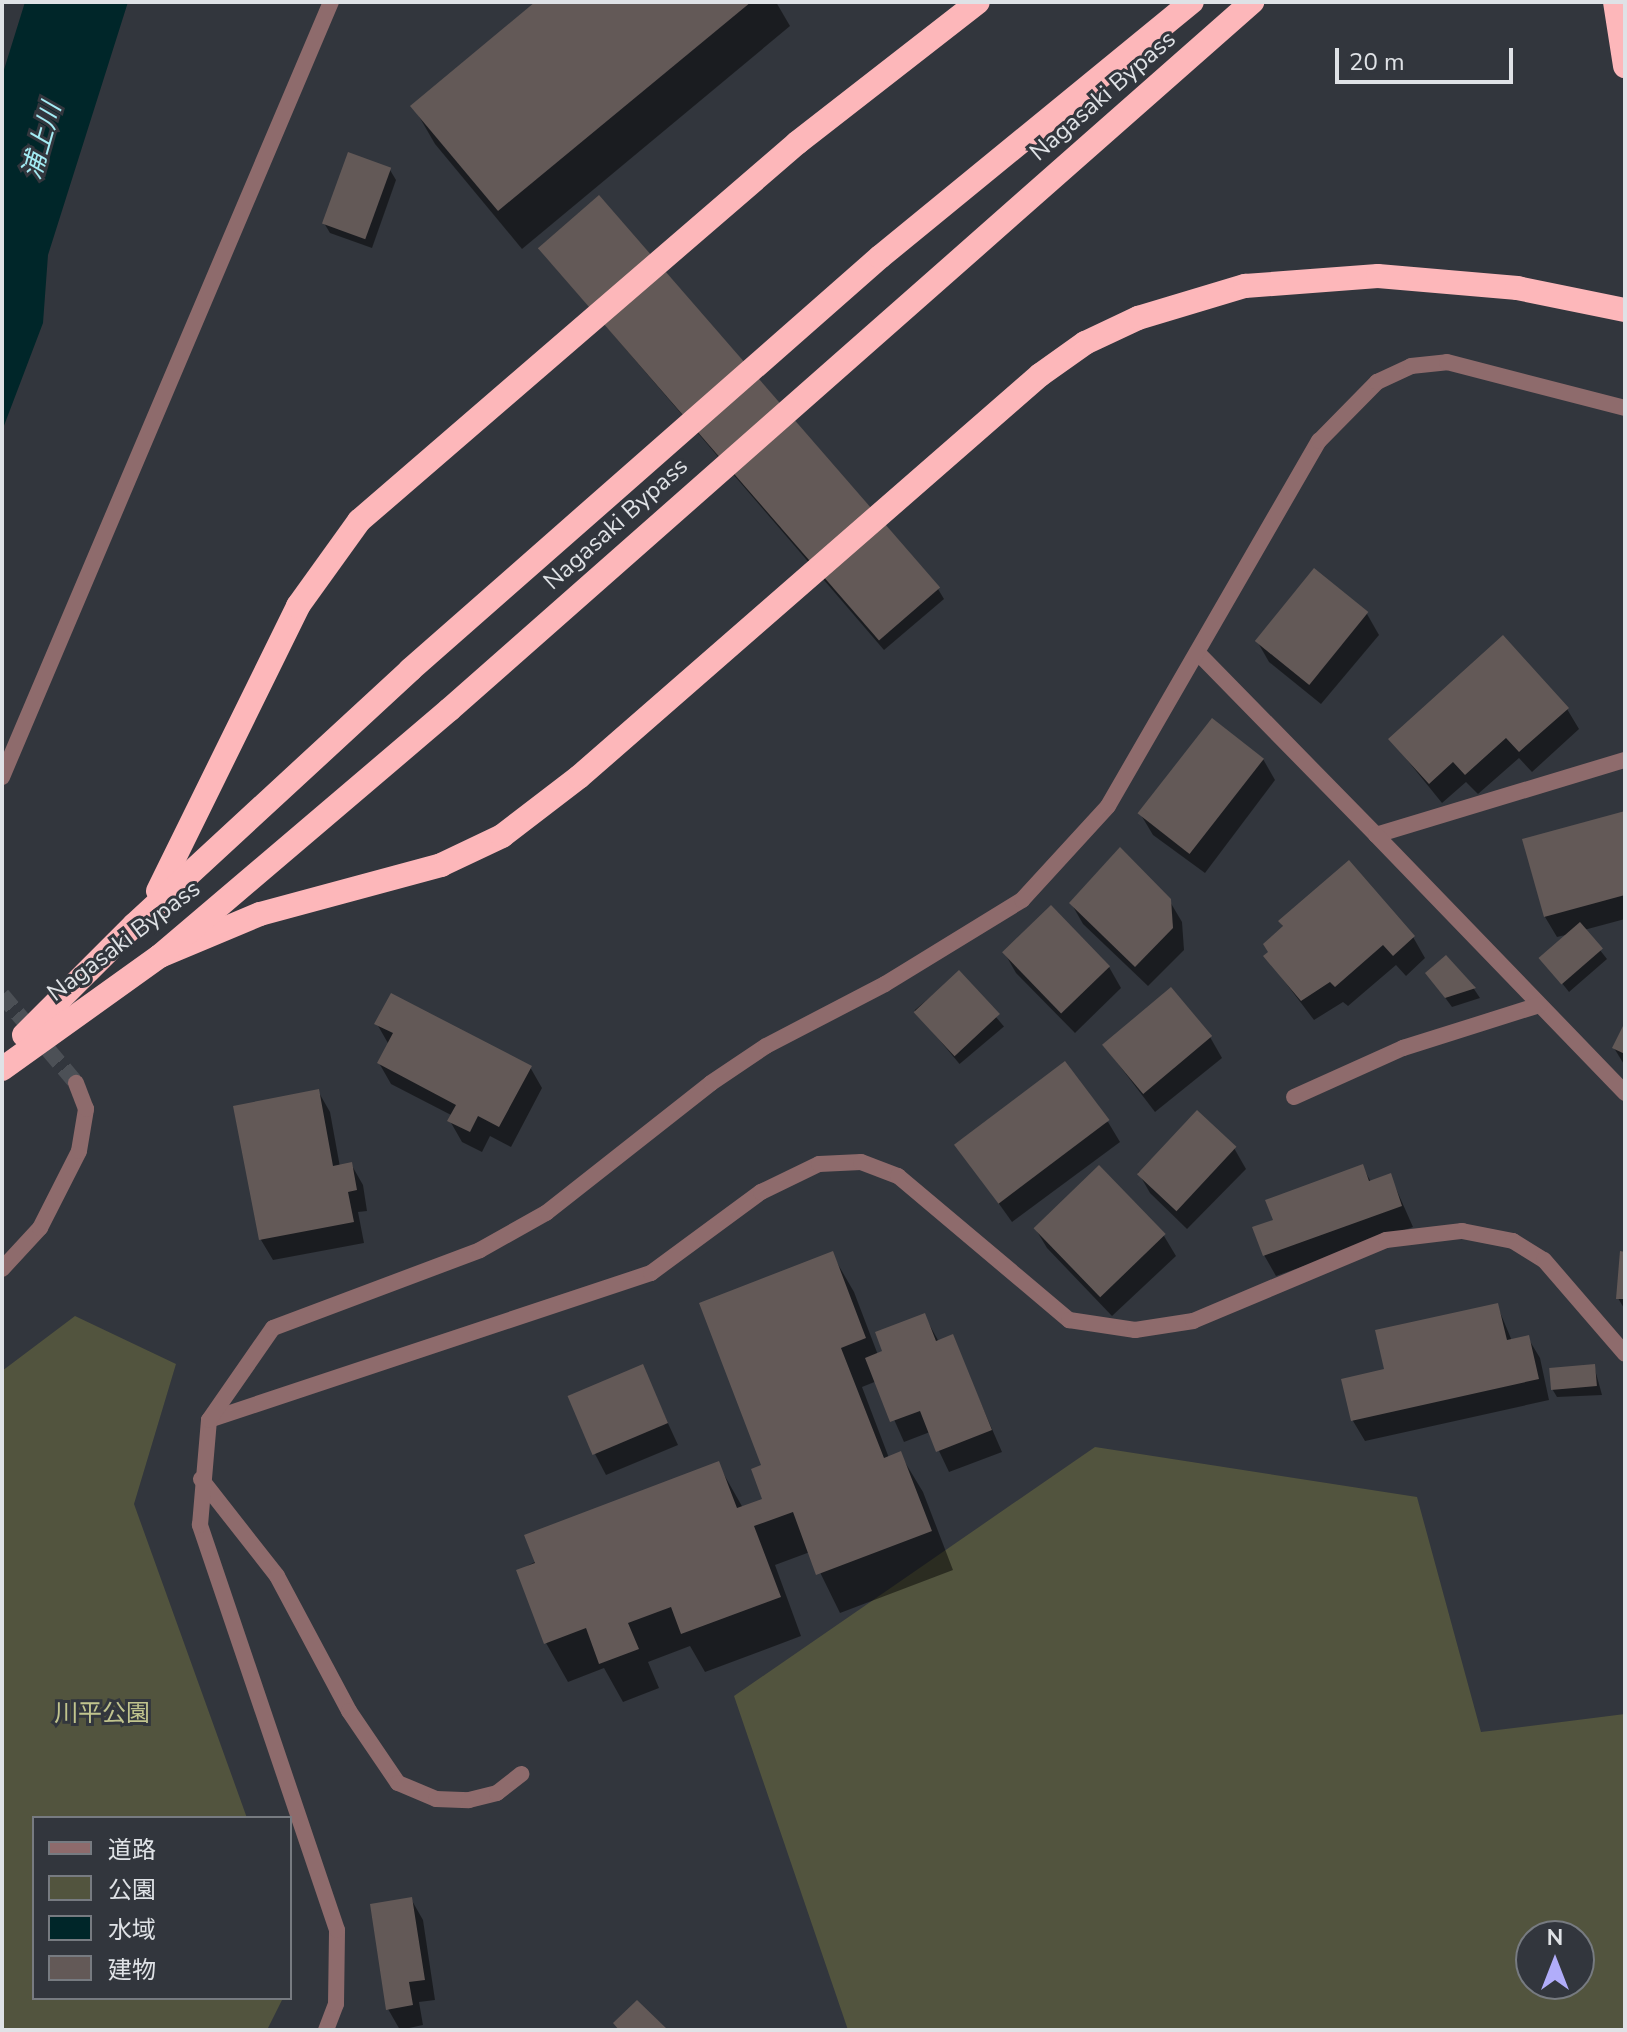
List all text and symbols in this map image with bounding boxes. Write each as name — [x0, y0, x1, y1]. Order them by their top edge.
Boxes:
street label: Nagasaki Bypass — [1024, 25, 1182, 167]
scale bar — [1339, 32, 1517, 82]
text: 20 m — [1349, 46, 1405, 78]
water label: 浦上川 — [16, 99, 68, 183]
street label: Nagasaki Bypass — [538, 452, 694, 596]
street label: Nagasaki Bypass — [42, 874, 206, 1008]
park label: 川平公園 — [54, 1700, 150, 1728]
legend — [32, 1816, 292, 2000]
text: 道路 — [108, 1834, 156, 1866]
text: 公園 — [108, 1874, 156, 1906]
text: 水域 — [108, 1914, 156, 1946]
north arrow — [1515, 1920, 1595, 2000]
text: N — [1547, 1923, 1563, 1953]
text: 建物 — [108, 1954, 156, 1986]

